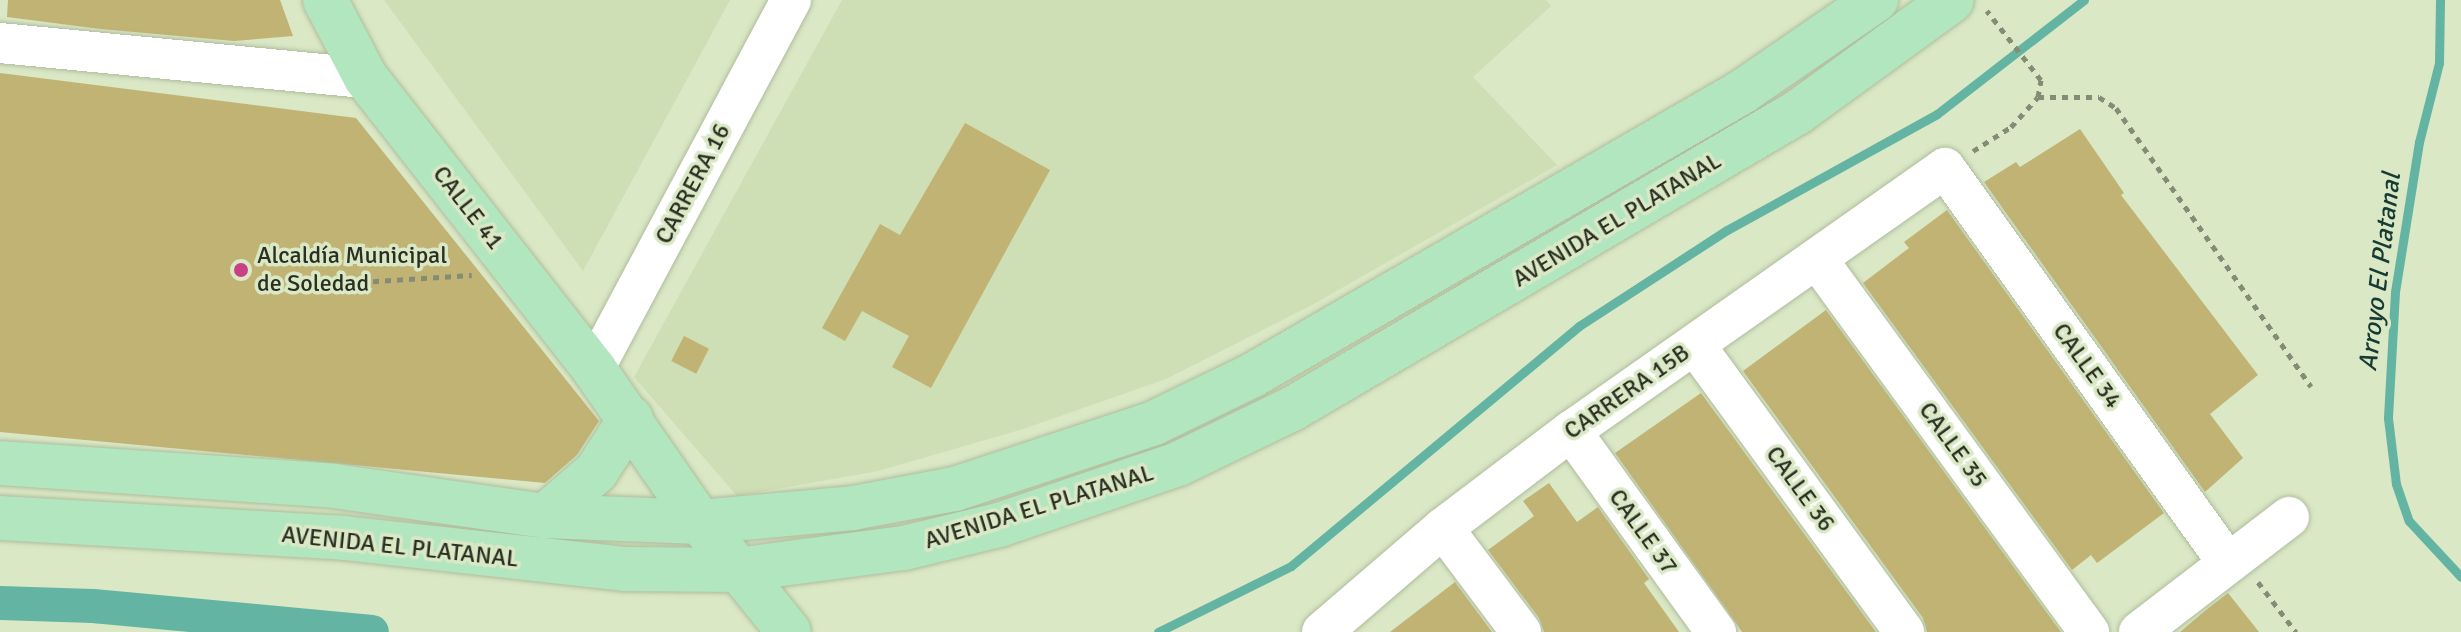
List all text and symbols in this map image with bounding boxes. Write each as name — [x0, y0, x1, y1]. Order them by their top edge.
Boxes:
street label: CARRERA 16 — [649, 119, 737, 249]
street label: AVENIDA EL PLATANAL — [1508, 146, 1726, 294]
street label: CALLE 41 — [426, 160, 510, 256]
water label: Arroyo El Platanal — [2353, 171, 2409, 373]
place label: Alcaldía Municipal de Soledad — [257, 242, 447, 298]
marker: Alcaldía Municipal de Soledad — [232, 261, 250, 279]
street label: CALLE 34 — [2046, 318, 2128, 414]
street label: CARRERA 15B — [1559, 338, 1695, 446]
street label: CALLE 35 — [1912, 397, 1994, 493]
street label: CALLE 36 — [1759, 441, 1841, 537]
street label: AVENIDA EL PLATANAL — [921, 458, 1157, 556]
street label: CALLE 37 — [1602, 484, 1684, 580]
street label: AVENIDA EL PLATANAL — [280, 520, 520, 574]

